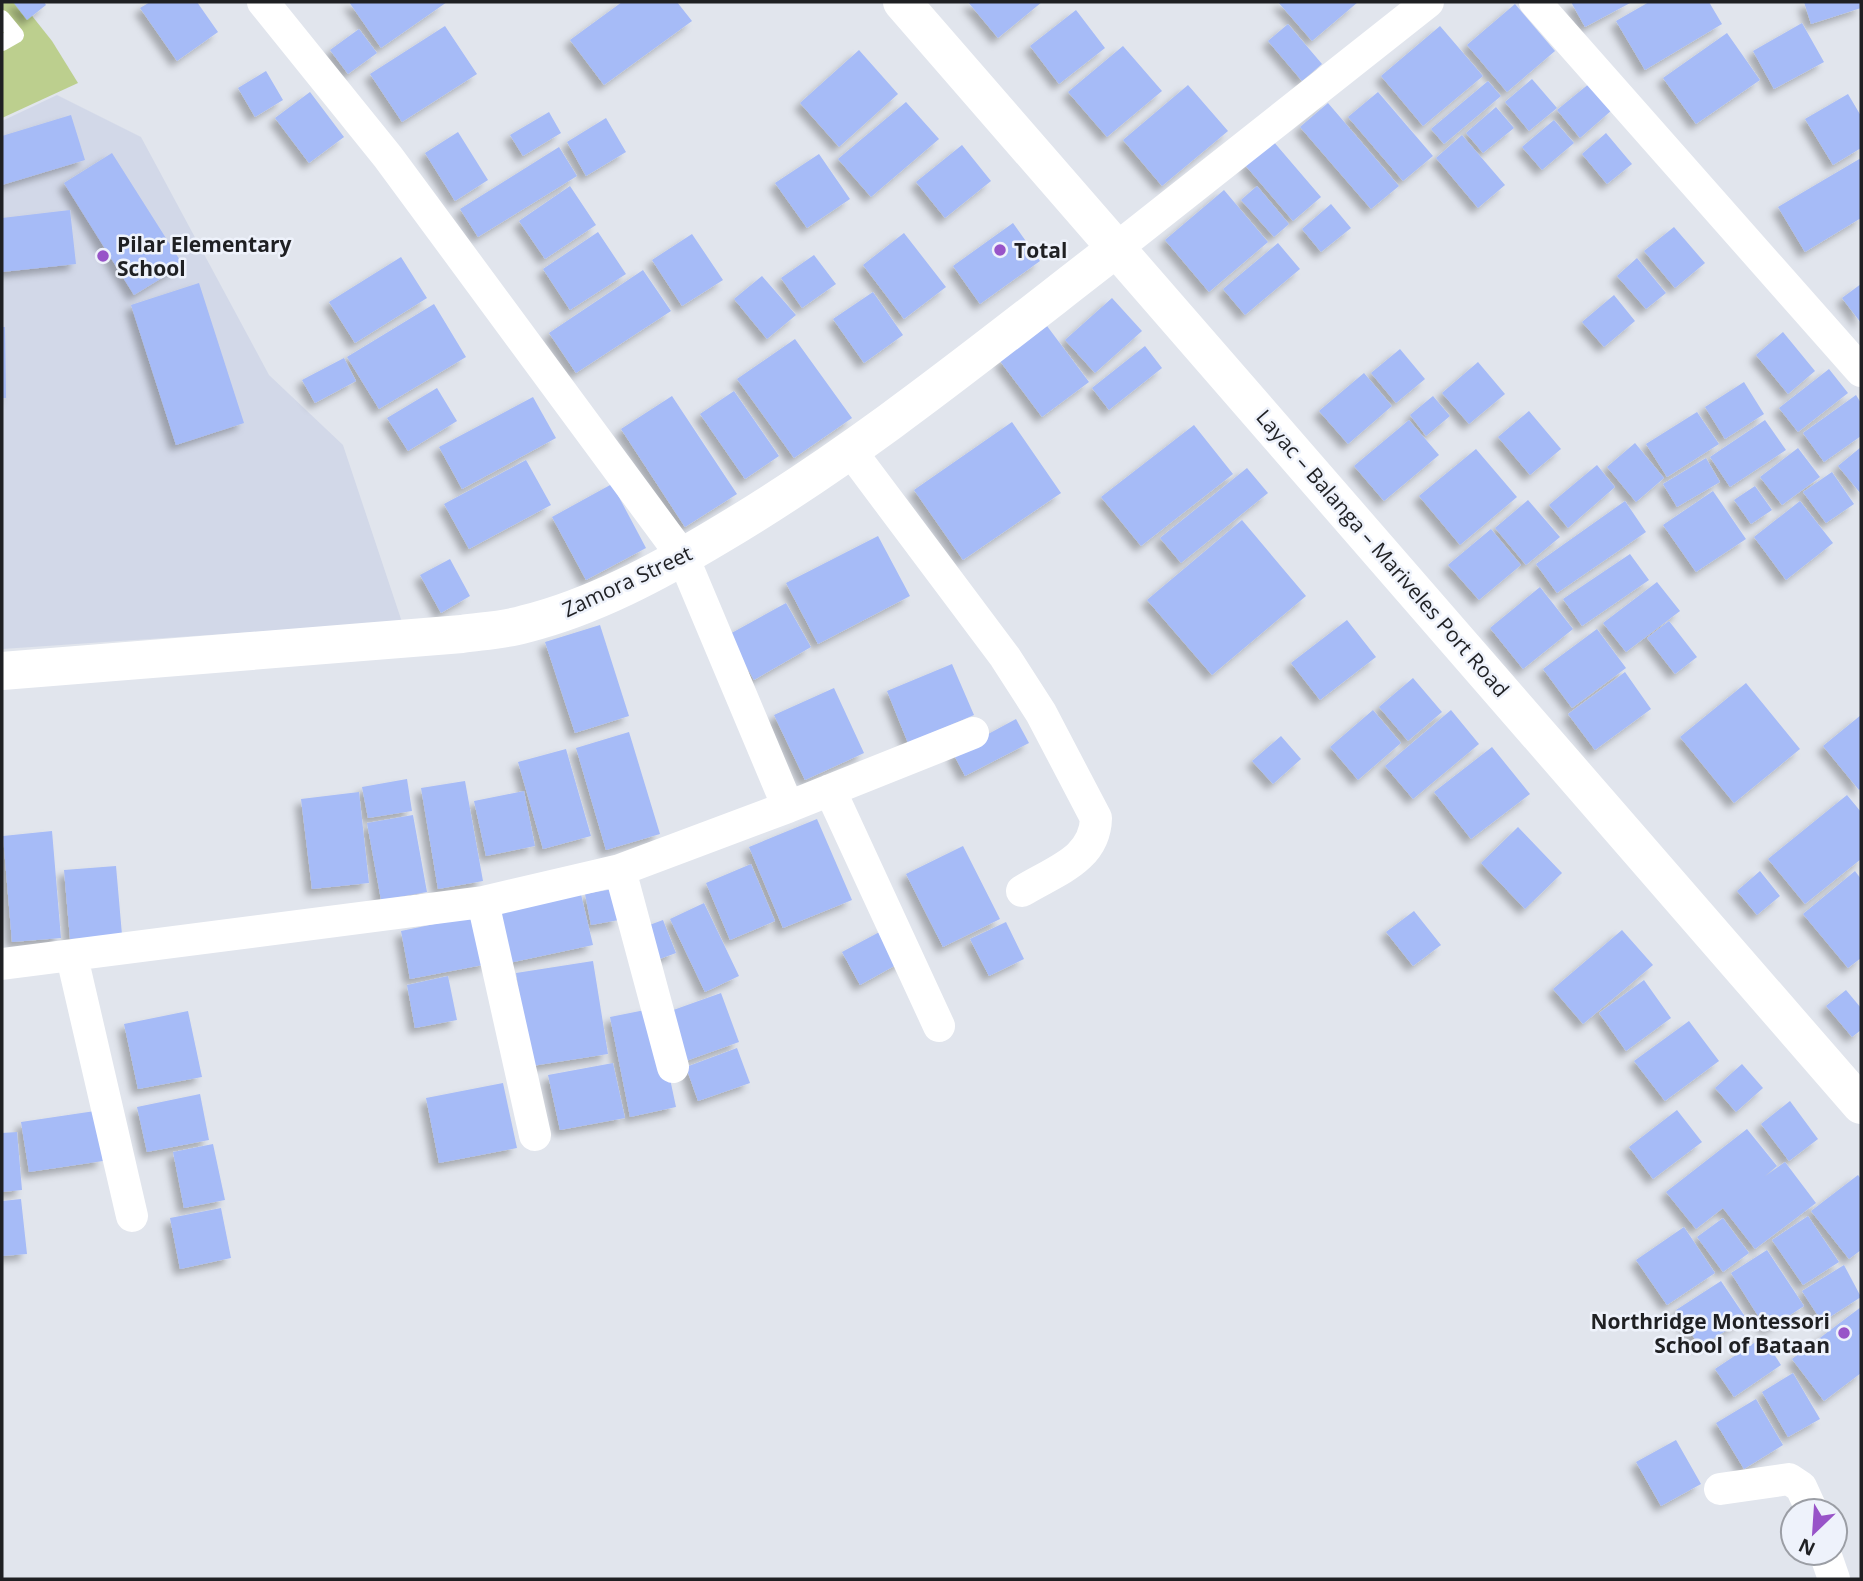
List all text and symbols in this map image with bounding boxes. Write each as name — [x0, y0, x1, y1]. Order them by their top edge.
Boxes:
place label: Pilar Elementary School — [117, 230, 291, 282]
place label: Total — [1014, 236, 1067, 264]
marker: Total — [992, 242, 1008, 258]
marker: Pilar Elementary School — [95, 248, 111, 264]
street label: Layac – Balanga – Mariveles Port Road — [1250, 403, 1516, 703]
street label: Zamora Street — [558, 539, 696, 623]
place label: Northridge Montessori School of Bataan — [1591, 1307, 1830, 1359]
marker: Northridge Montessori School of Bataan — [1836, 1325, 1852, 1341]
north arrow — [1779, 1497, 1849, 1567]
text: N — [1794, 1532, 1819, 1562]

